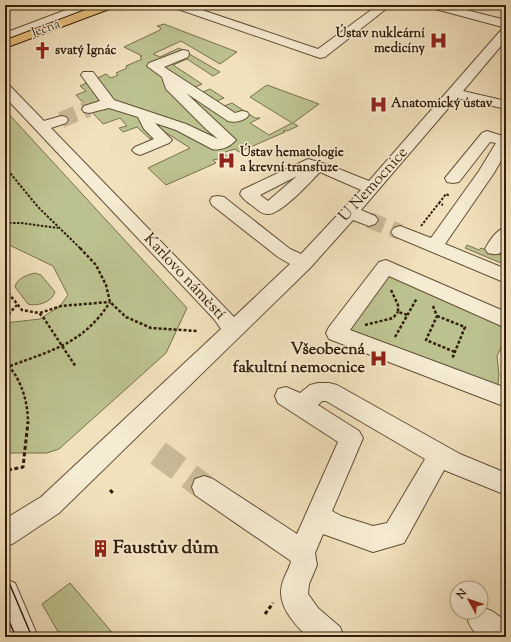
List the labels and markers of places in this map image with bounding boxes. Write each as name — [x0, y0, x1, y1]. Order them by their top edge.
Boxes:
place label: Ústav nukleární medicíny — [336, 23, 426, 58]
hospital icon: Ústav nukleární medicíny — [428, 31, 448, 51]
church icon: svatý Ignác — [32, 41, 52, 61]
place label: svatý Ignác — [55, 42, 117, 60]
hospital icon: Anatomický ústav — [368, 94, 388, 114]
place label: Anatomický ústav — [391, 95, 493, 113]
place label: Ústav hematologie a krevní transfuze — [240, 142, 344, 177]
hospital icon: Ústav hematologie a krevní transfuze — [217, 150, 237, 170]
place label: Všeobecná fakultní nemocnice — [233, 339, 366, 380]
hospital icon: Všeobecná fakultní nemocnice — [368, 349, 388, 369]
place label: Faustův dům — [113, 535, 219, 562]
building icon: Faustův dům — [90, 538, 110, 558]

